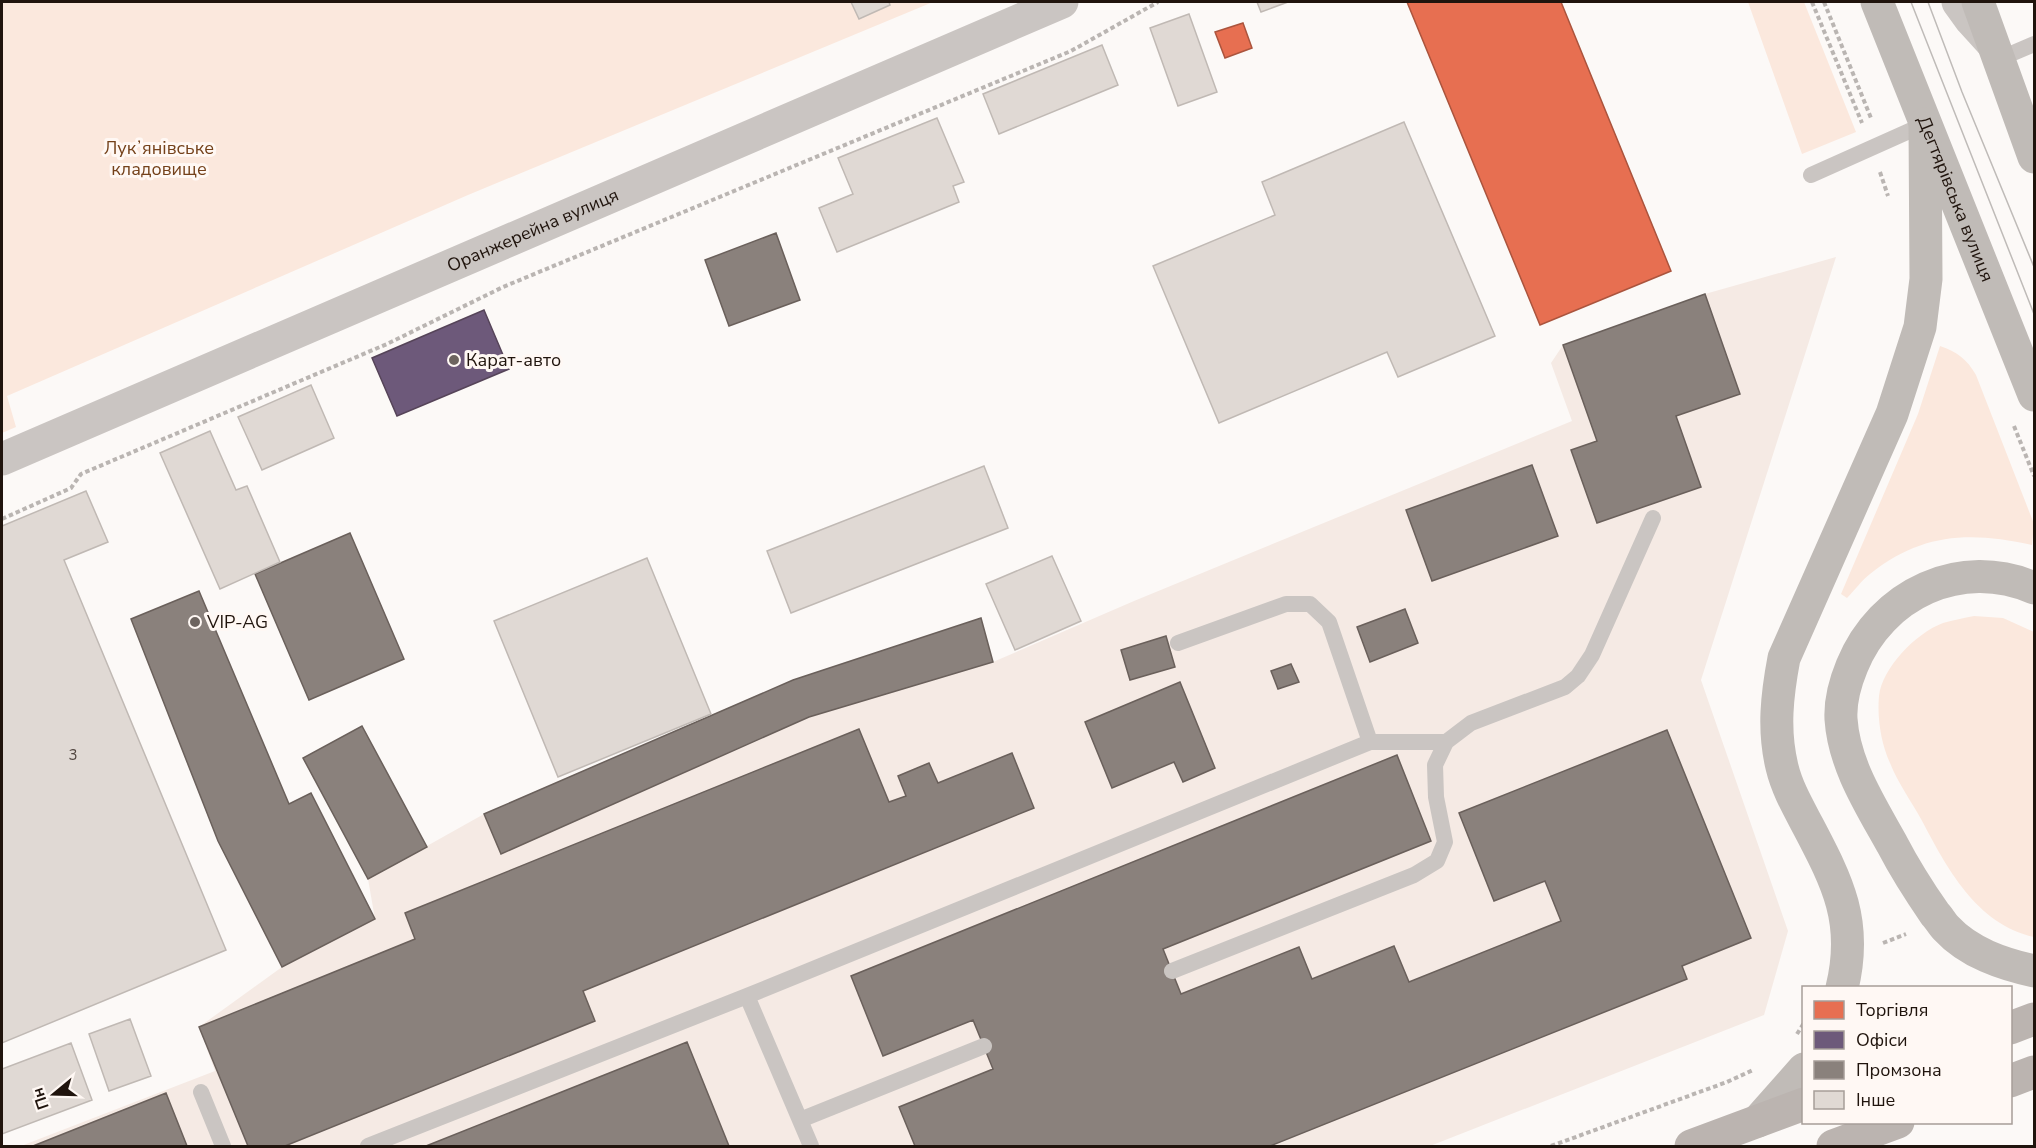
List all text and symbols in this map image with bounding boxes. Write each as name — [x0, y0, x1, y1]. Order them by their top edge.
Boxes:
street label: Дегтярівська вулиця — [1912, 112, 2000, 285]
park label: Лукʼянівське кладовище — [104, 136, 214, 181]
street label: Оранжерейна вулиця — [443, 183, 622, 278]
place label: Карат-авто — [466, 348, 561, 372]
marker: Карат-авто — [447, 353, 461, 367]
place label: VIP-AG — [206, 610, 268, 634]
marker: VIP-AG — [188, 615, 202, 629]
house number: 3 — [68, 745, 78, 765]
legend — [1802, 986, 2012, 1124]
text: Торгівля — [1856, 998, 1928, 1022]
text: Офіси — [1856, 1028, 1908, 1052]
text: Промзона — [1856, 1058, 1942, 1082]
north arrow — [24, 1064, 84, 1124]
text: Пн — [27, 1085, 55, 1113]
text: Інше — [1856, 1088, 1895, 1112]

